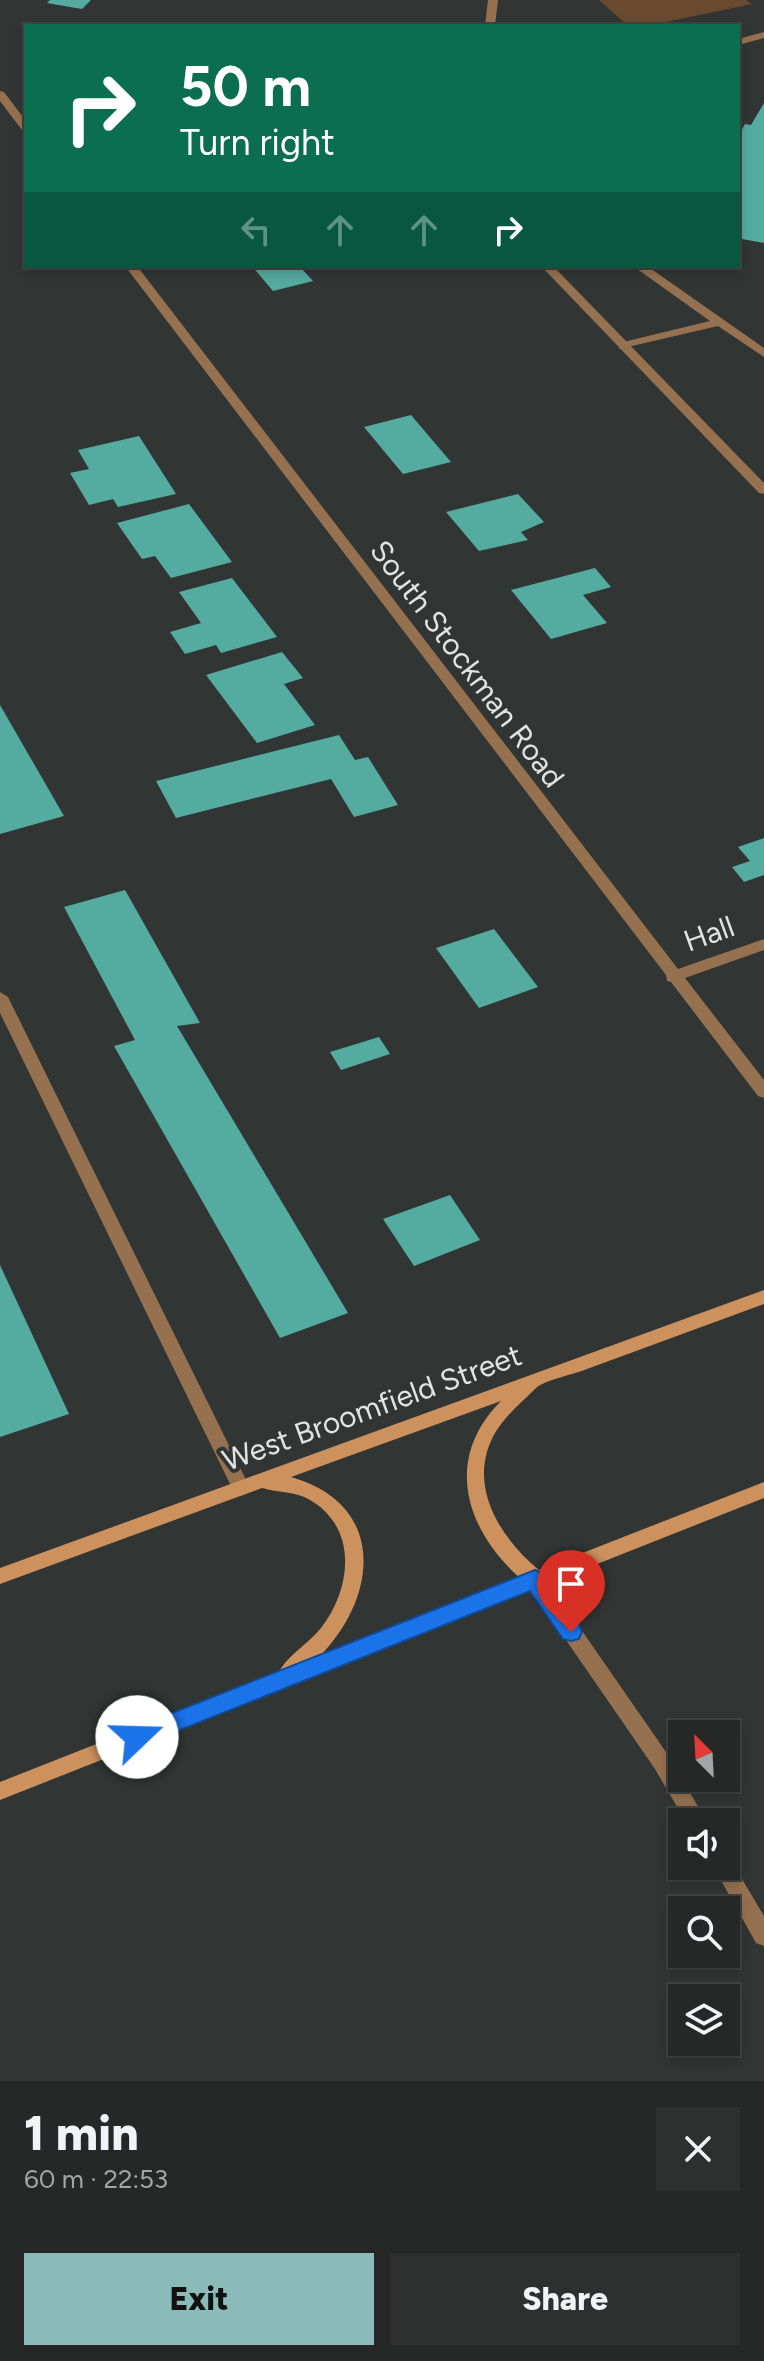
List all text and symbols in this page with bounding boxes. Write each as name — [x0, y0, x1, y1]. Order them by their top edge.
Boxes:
text: 50 m — [180, 53, 311, 120]
icon: right — [48, 56, 152, 160]
text: Turn right — [180, 121, 335, 164]
icon: left — [234, 208, 278, 252]
icon: ahead — [318, 208, 362, 252]
icon: ahead — [402, 208, 446, 252]
icon: right — [486, 208, 530, 252]
street label: South Stockman Road — [362, 533, 572, 795]
street label: Hall — [679, 907, 739, 960]
street label: West Broomfield Street — [217, 1336, 526, 1479]
pin — [537, 1550, 605, 1632]
icon: arrive — [549, 1562, 593, 1606]
position arrow — [95, 1695, 179, 1779]
north arrow — [668, 1720, 740, 1792]
map controls — [668, 1720, 740, 2056]
button: sound — [668, 1808, 740, 1880]
button: search — [668, 1896, 740, 1968]
button: layers — [668, 1984, 740, 2056]
text: 1 min — [24, 2104, 139, 2162]
button: close — [656, 2107, 740, 2191]
text: 60 m · 22:53 — [24, 2163, 168, 2195]
button: Exit — [24, 2253, 374, 2345]
button: Share — [390, 2253, 740, 2345]

